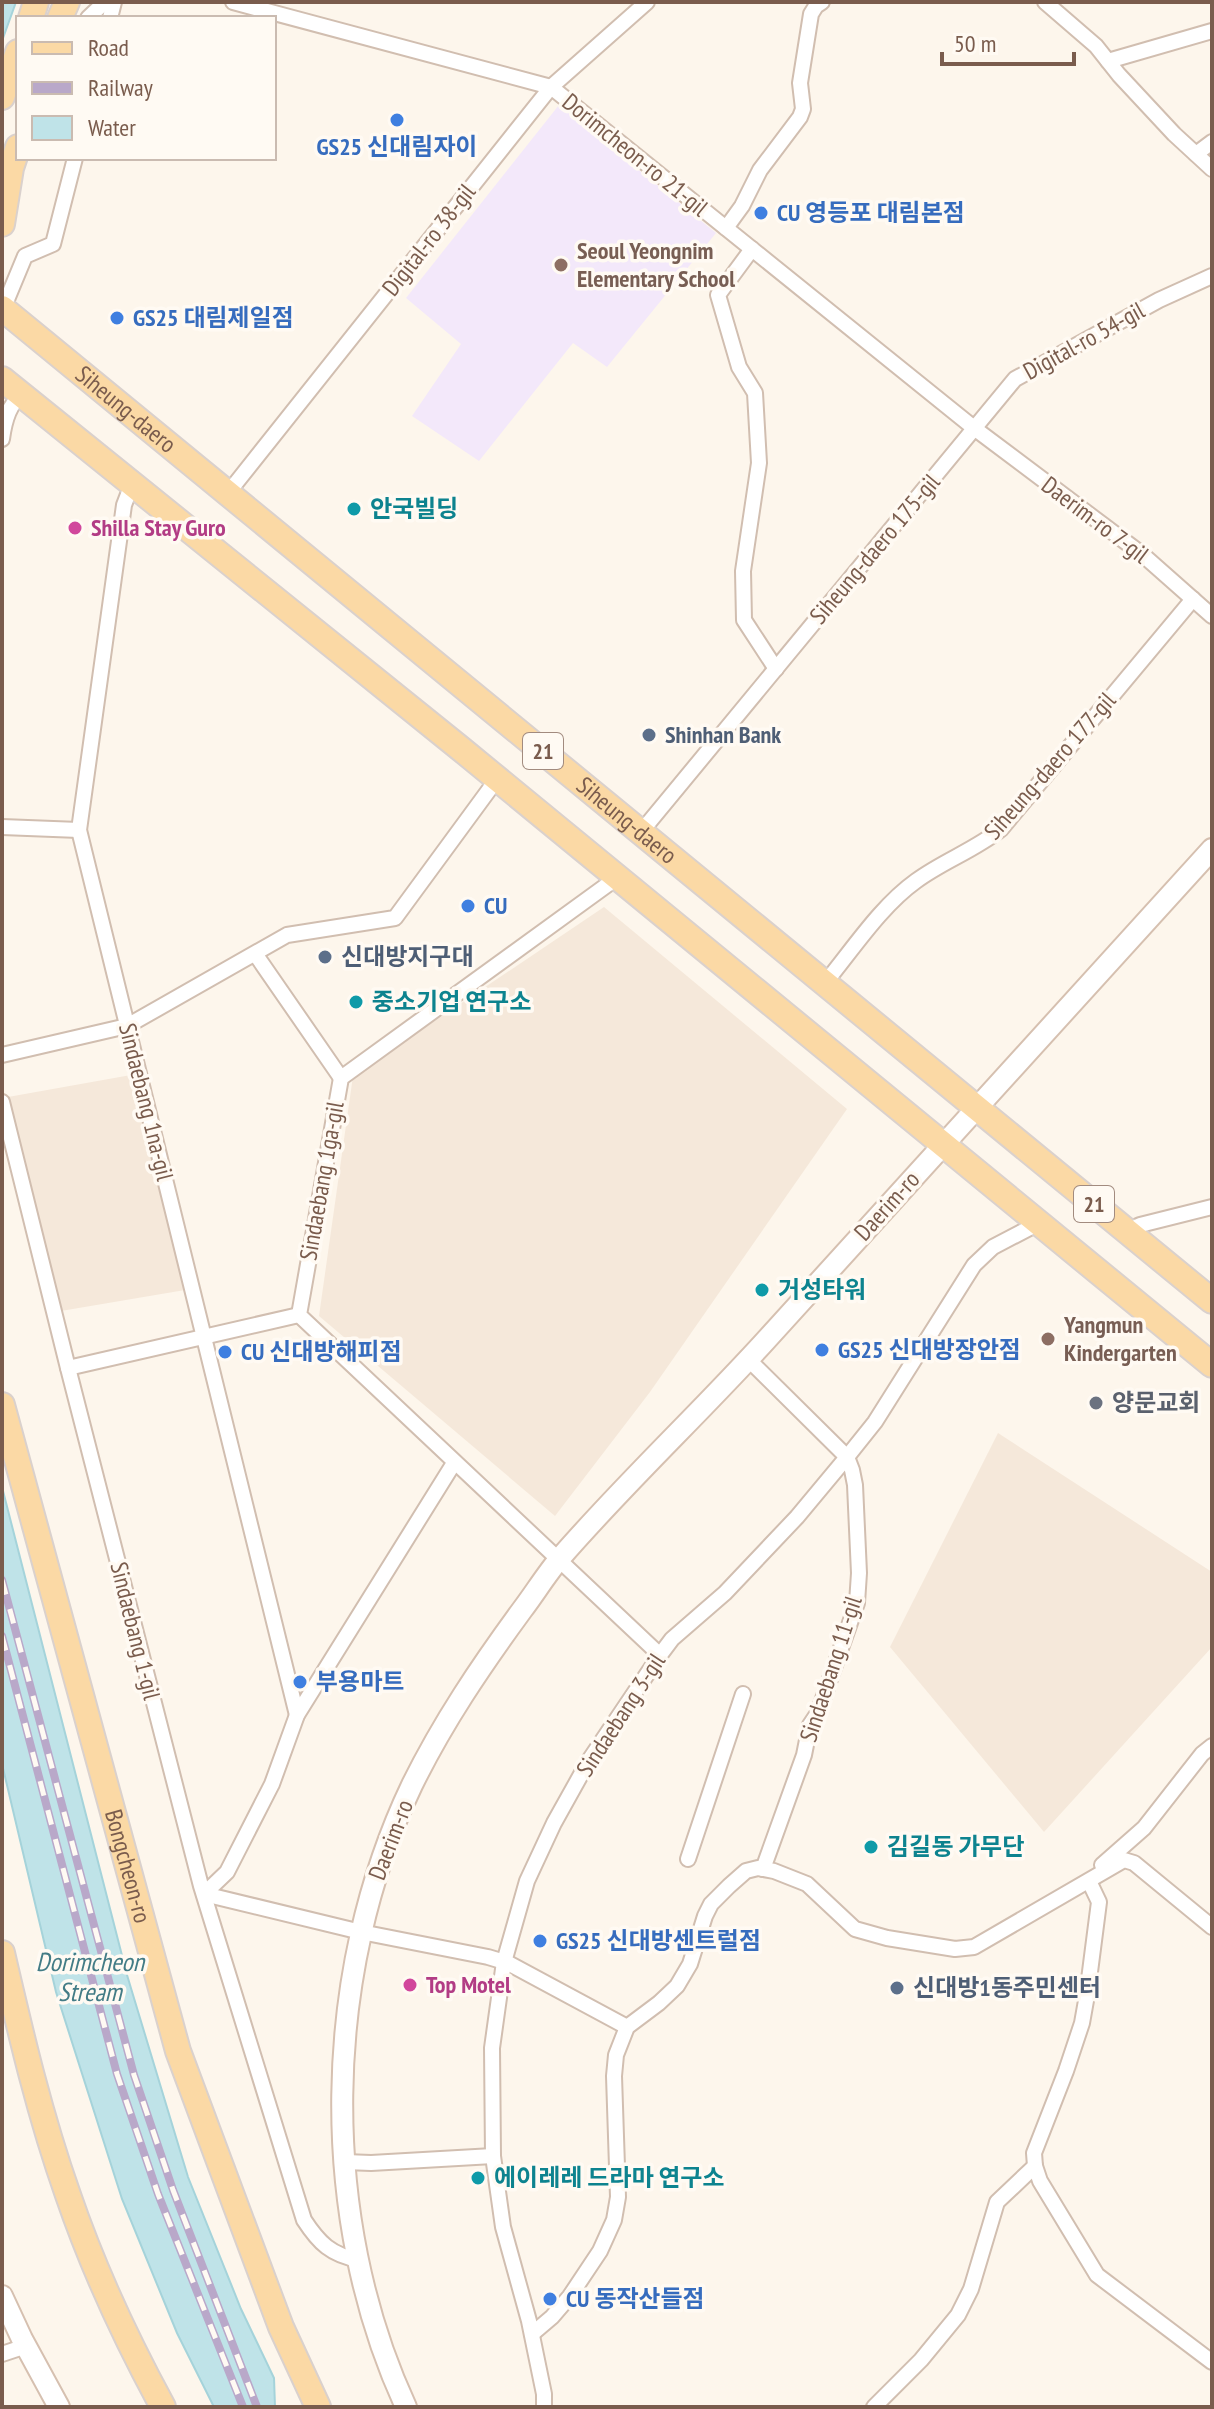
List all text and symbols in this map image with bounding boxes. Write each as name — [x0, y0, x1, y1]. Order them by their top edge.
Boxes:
legend — [16, 16, 276, 160]
scale bar — [942, 16, 1074, 66]
text: 50 m — [954, 28, 996, 59]
text: Road — [88, 32, 129, 63]
text: Railway — [88, 72, 153, 103]
street label: Dorimcheon-ro 21-gil — [556, 86, 715, 223]
marker: GS25 신대림자이 — [388, 111, 406, 129]
text: Water — [88, 112, 136, 143]
place label: GS25 신대림자이 — [317, 131, 477, 162]
street label: Digital-ro 38-gil — [375, 177, 482, 302]
place label: CU 영등포 대림본점 — [777, 197, 965, 228]
marker: CU 영등포 대림본점 — [752, 204, 770, 222]
place label: Seoul Yeongnim Elementary School — [577, 235, 735, 294]
marker: Seoul Yeongnim Elementary School — [552, 256, 570, 274]
street label: Digital-ro 54-gil — [1018, 294, 1150, 387]
place label: GS25 대림제일점 — [133, 302, 294, 333]
marker: GS25 대림제일점 — [108, 309, 126, 327]
street label: Siheung-daero — [69, 359, 183, 460]
street label: Siheung-daero 175-gil — [803, 467, 947, 630]
street label: Daerim-ro 7-gil — [1036, 469, 1155, 570]
place label: 안국빌딩 — [370, 493, 458, 524]
marker: 안국빌딩 — [345, 500, 363, 518]
place label: Shilla Stay Guro — [91, 512, 226, 543]
marker: Shilla Stay Guro — [66, 519, 84, 537]
street label: Siheung-daero 177-gil — [977, 685, 1122, 846]
place label: Shinhan Bank — [665, 719, 781, 750]
marker: Shinhan Bank — [640, 726, 658, 744]
road number: 21 — [523, 733, 563, 769]
street label: Siheung-daero — [570, 770, 684, 871]
place label: CU — [484, 890, 507, 921]
marker: CU — [459, 897, 477, 915]
place label: 신대방지구대 — [341, 941, 473, 972]
marker: 신대방지구대 — [316, 948, 334, 966]
place label: 중소기업 연구소 — [372, 986, 531, 1017]
marker: 중소기업 연구소 — [347, 993, 365, 1011]
street label: Sindaebang 1na-gil — [112, 1020, 181, 1184]
street label: Sindaebang 1ga-gil — [292, 1099, 351, 1263]
street label: Daerim-ro — [847, 1164, 926, 1247]
road number: 21 — [1074, 1186, 1114, 1222]
place label: 거성타워 — [778, 1274, 866, 1305]
marker: 거성타워 — [753, 1281, 771, 1299]
place label: Yangmun Kindergarten — [1063, 1309, 1177, 1368]
marker: Yangmun Kindergarten — [1039, 1330, 1057, 1348]
place label: GS25 신대방장안점 — [838, 1334, 1021, 1365]
place label: CU 신대방해피점 — [241, 1336, 402, 1367]
marker: GS25 신대방장안점 — [813, 1341, 831, 1359]
marker: CU 신대방해피점 — [216, 1343, 234, 1361]
place label: 양문교회 — [1112, 1387, 1200, 1418]
marker: 양문교회 — [1087, 1394, 1105, 1412]
street label: Sindaebang 1-gil — [103, 1559, 168, 1703]
street label: Sindaebang 11-gil — [792, 1592, 869, 1746]
street label: Sindaebang 3-gil — [569, 1647, 672, 1782]
place label: 부용마트 — [316, 1666, 404, 1697]
marker: 부용마트 — [291, 1673, 309, 1691]
street label: Daerim-ro — [361, 1795, 420, 1884]
street label: Bongcheon-ro — [98, 1806, 158, 1926]
place label: 김길동 가무단 — [887, 1831, 1024, 1862]
marker: 김길동 가무단 — [862, 1838, 880, 1856]
place label: GS25 신대방센트럴점 — [556, 1925, 761, 1956]
marker: GS25 신대방센트럴점 — [531, 1932, 549, 1950]
water label: Dorimcheon Stream — [36, 1945, 146, 2008]
place label: Top Motel — [426, 1969, 511, 2000]
place label: 신대방1동주민센터 — [913, 1972, 1101, 2003]
marker: Top Motel — [401, 1976, 419, 1994]
marker: 신대방1동주민센터 — [888, 1979, 906, 1997]
place label: 에이레레 드라마 연구소 — [494, 2162, 725, 2193]
marker: 에이레레 드라마 연구소 — [469, 2169, 487, 2187]
place label: CU 동작산들점 — [566, 2283, 705, 2314]
marker: CU 동작산들점 — [541, 2290, 559, 2308]

